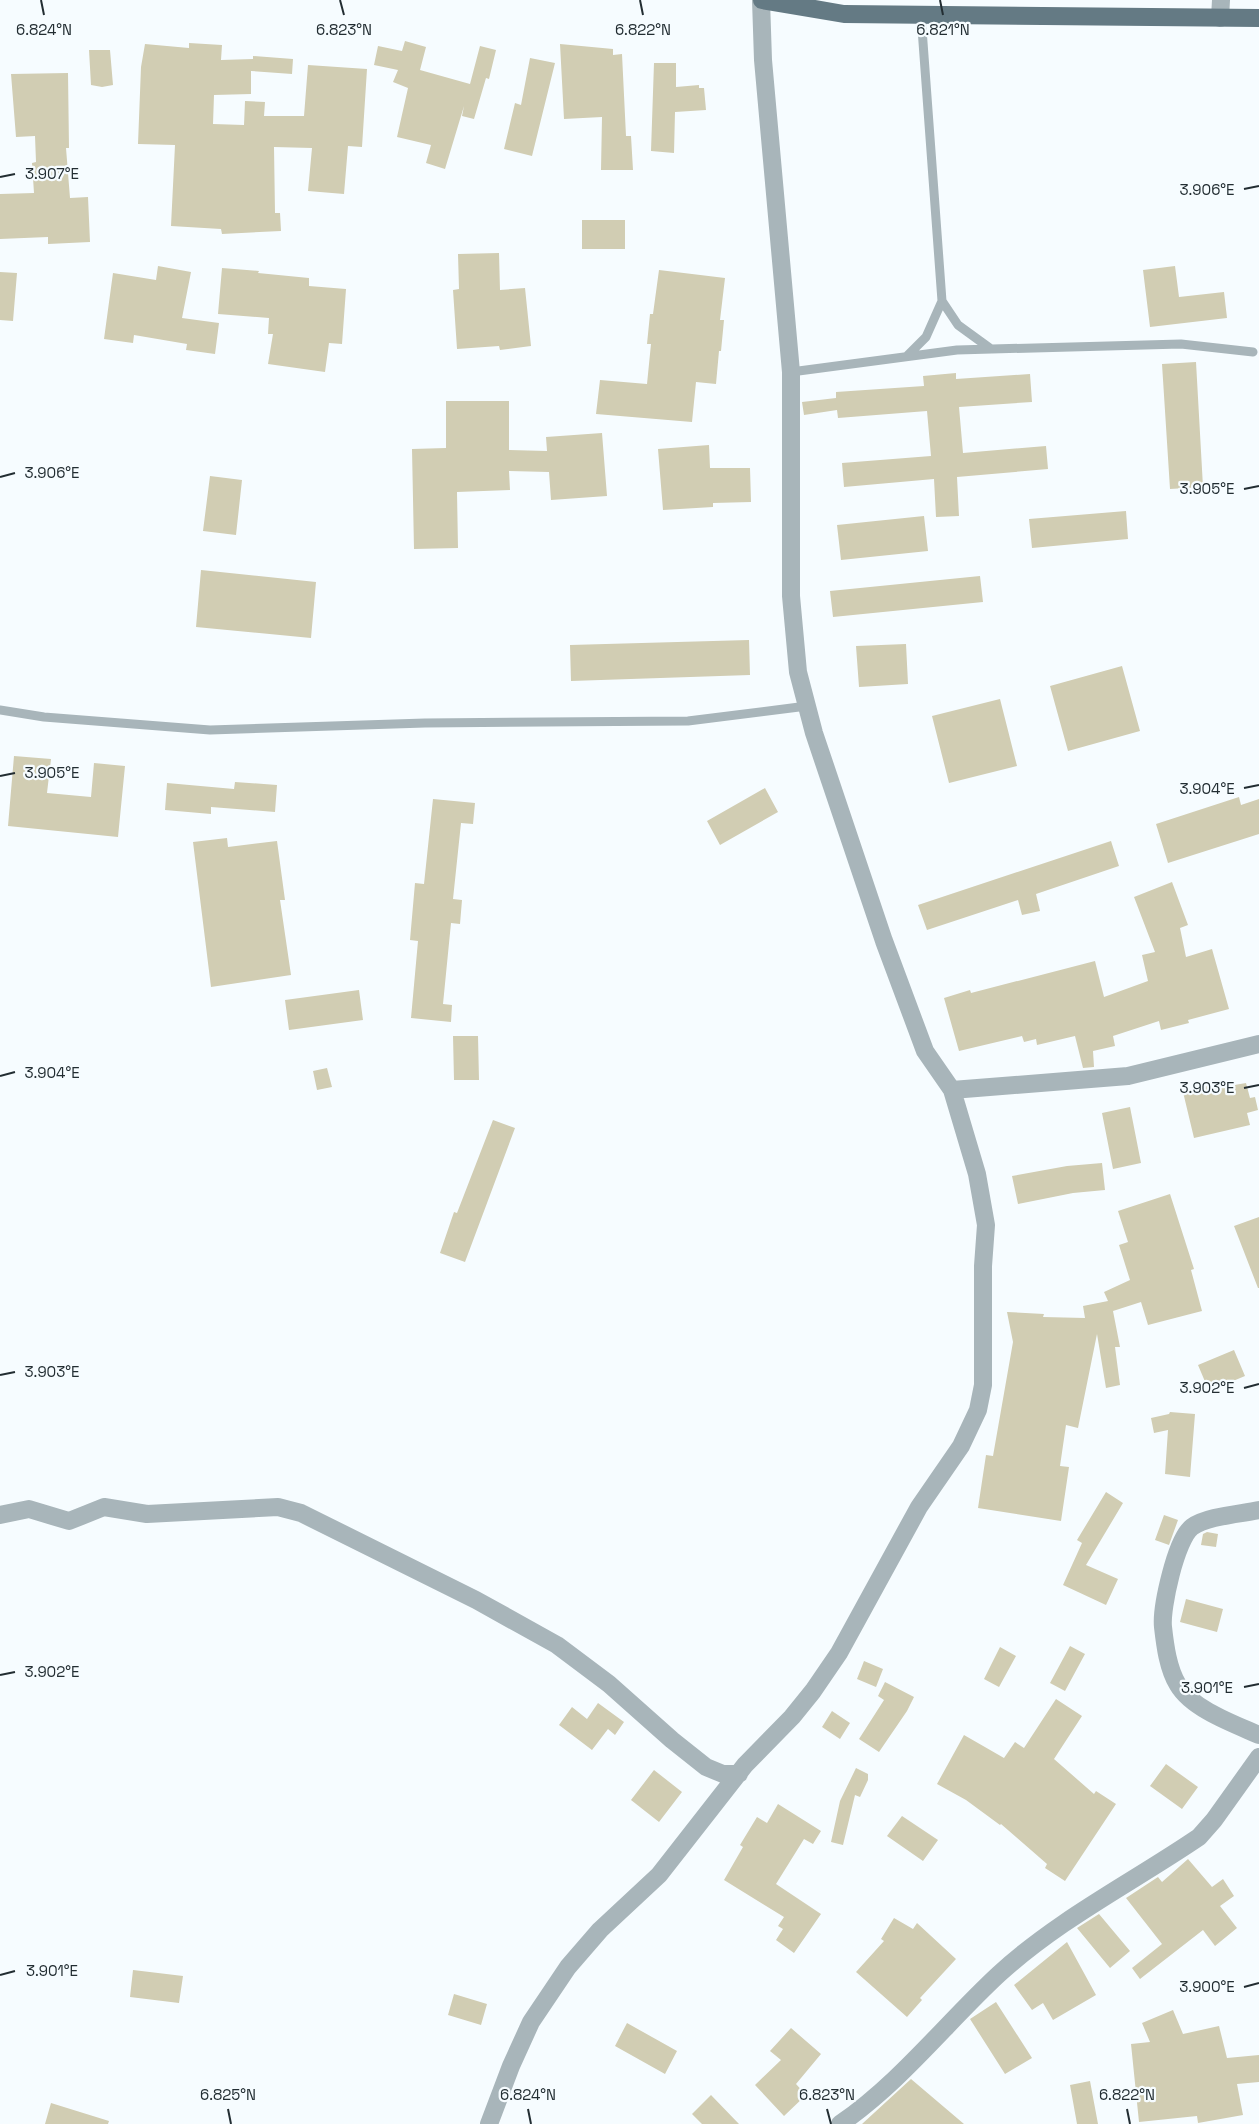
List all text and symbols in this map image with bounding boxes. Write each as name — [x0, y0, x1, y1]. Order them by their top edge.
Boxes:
text: 6.824°N — [16, 20, 72, 39]
text: 6.823°N — [316, 20, 372, 39]
text: 6.822°N — [615, 20, 671, 39]
text: 6.821°N — [916, 20, 970, 39]
text: 3.907°E — [25, 164, 79, 183]
text: 3.906°E — [1180, 180, 1234, 199]
text: 3.906°E — [25, 463, 79, 482]
text: 3.905°E — [1180, 479, 1234, 498]
text: 3.905°E — [25, 763, 79, 782]
text: 3.904°E — [1179, 779, 1235, 798]
text: 3.904°E — [24, 1063, 80, 1082]
text: 3.903°E — [1180, 1078, 1234, 1097]
text: 3.903°E — [25, 1362, 79, 1381]
text: 3.902°E — [1180, 1378, 1234, 1397]
text: 3.902°E — [25, 1662, 79, 1681]
text: 3.901°E — [1181, 1678, 1233, 1697]
text: 3.901°E — [26, 1961, 78, 1980]
text: 3.900°E — [1179, 1977, 1235, 1996]
text: 6.825°N — [200, 2085, 256, 2104]
text: 6.824°N — [500, 2085, 556, 2104]
text: 6.823°N — [799, 2085, 855, 2104]
text: 6.822°N — [1099, 2085, 1155, 2104]

